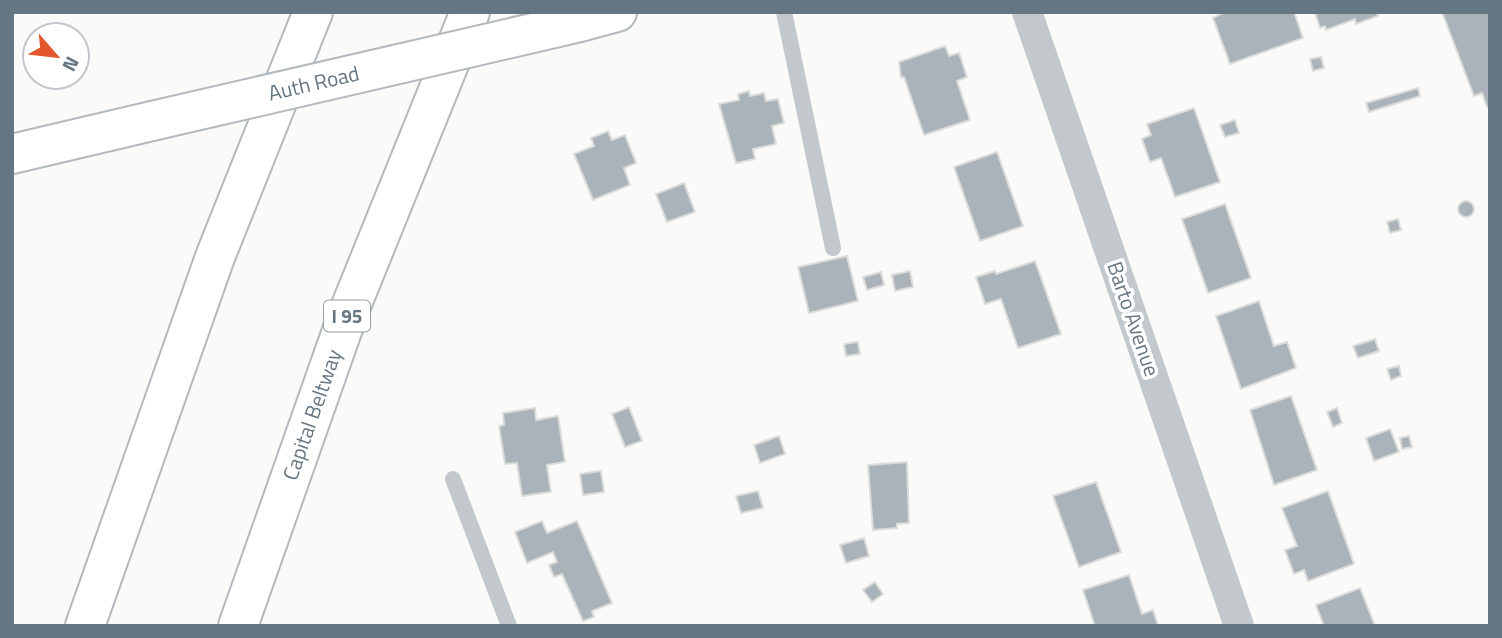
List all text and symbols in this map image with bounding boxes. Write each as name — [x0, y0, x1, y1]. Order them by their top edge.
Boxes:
north arrow — [21, 21, 91, 91]
text: N — [56, 52, 87, 77]
street label: Auth Road — [265, 57, 362, 109]
street label: Barto Avenue — [1099, 257, 1169, 380]
road number: I 95 — [324, 300, 370, 332]
street label: Capital Beltway — [274, 344, 349, 484]

